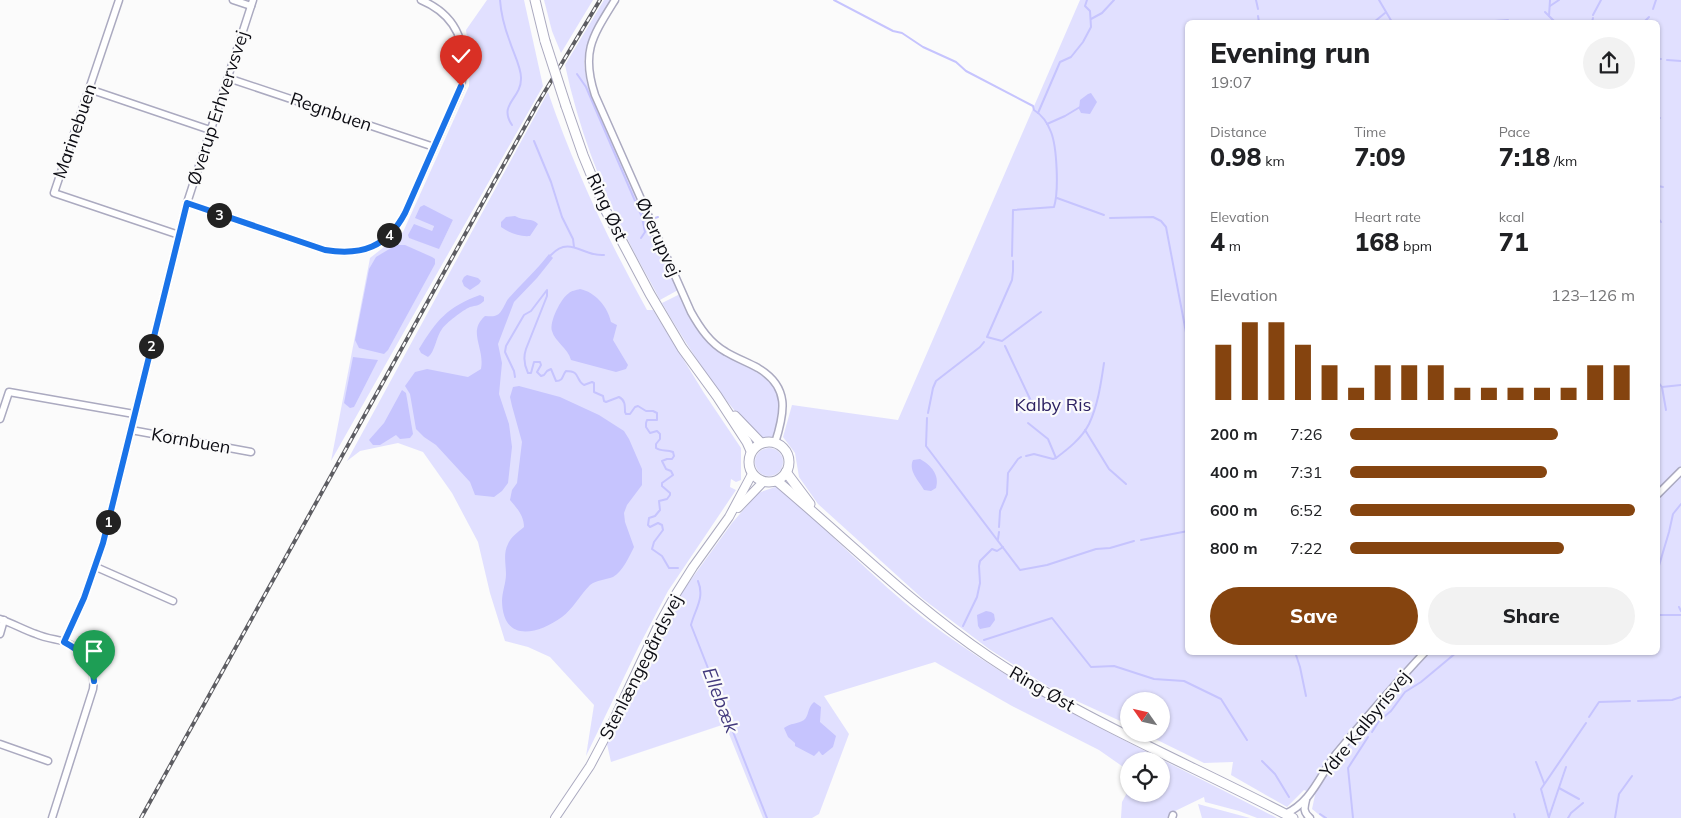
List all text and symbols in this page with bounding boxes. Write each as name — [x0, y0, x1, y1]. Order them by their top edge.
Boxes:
street label: Øverup Erhvervsvej — [182, 28, 253, 188]
pin — [440, 35, 482, 86]
text: Evening run — [1210, 35, 1370, 70]
button: share — [1583, 37, 1635, 89]
icon: check — [447, 42, 475, 70]
text: 19:07 — [1210, 72, 1252, 92]
street label: Marinebuen — [48, 80, 102, 181]
street label: Regnbuen — [287, 87, 375, 136]
text: Distance — [1210, 123, 1267, 141]
text: Time — [1354, 123, 1386, 141]
text: Pace — [1499, 123, 1530, 141]
text: 0.98 — [1210, 141, 1262, 172]
text: 7:09 — [1354, 141, 1406, 172]
text: 7:18 — [1499, 141, 1550, 172]
text: km — [1262, 152, 1285, 170]
text: /km — [1550, 152, 1577, 170]
street label: Ring Øst — [582, 169, 633, 244]
street label: Øverupvej — [631, 194, 686, 280]
pin: 3 — [206, 202, 232, 228]
text: 3 — [215, 206, 224, 224]
text: Elevation — [1210, 208, 1269, 226]
text: Heart rate — [1354, 208, 1421, 226]
text: kcal — [1499, 208, 1524, 226]
pin: 4 — [376, 222, 402, 248]
text: 4 — [385, 226, 394, 244]
text: 4 — [1210, 226, 1225, 257]
text: 168 — [1354, 226, 1399, 257]
text: 71 — [1499, 226, 1529, 257]
text: m — [1225, 237, 1241, 255]
text: bpm — [1399, 237, 1432, 255]
text: Elevation — [1210, 285, 1278, 305]
text: 123–126 m — [1551, 285, 1635, 305]
pin: 2 — [138, 334, 164, 358]
text: 2 — [147, 337, 156, 355]
park label: Kalby Ris — [1014, 393, 1092, 416]
street label: Kornbuen — [150, 422, 233, 459]
text: 200 m — [1210, 424, 1258, 444]
text: 7:26 — [1290, 424, 1322, 444]
text: 400 m — [1210, 462, 1258, 482]
text: 7:31 — [1290, 462, 1322, 482]
text: 600 m — [1210, 500, 1258, 520]
text: 6:52 — [1290, 500, 1322, 520]
pin: 1 — [96, 510, 120, 534]
text: 1 — [104, 513, 113, 531]
text: 800 m — [1210, 538, 1258, 558]
text: 7:22 — [1290, 538, 1322, 558]
button: Save — [1210, 587, 1418, 645]
button: Share — [1428, 587, 1635, 645]
street label: Stenlængegårdsvej — [594, 590, 687, 743]
pin — [73, 630, 115, 681]
icon: arrive — [80, 637, 108, 665]
street label: Ring Øst — [1005, 661, 1079, 716]
water label: Ellebæk — [698, 664, 745, 737]
street label: Ydre Kalbyrisvej — [1314, 666, 1415, 783]
north arrow — [1120, 692, 1170, 742]
map controls — [1120, 692, 1170, 802]
button: locate — [1120, 752, 1170, 802]

